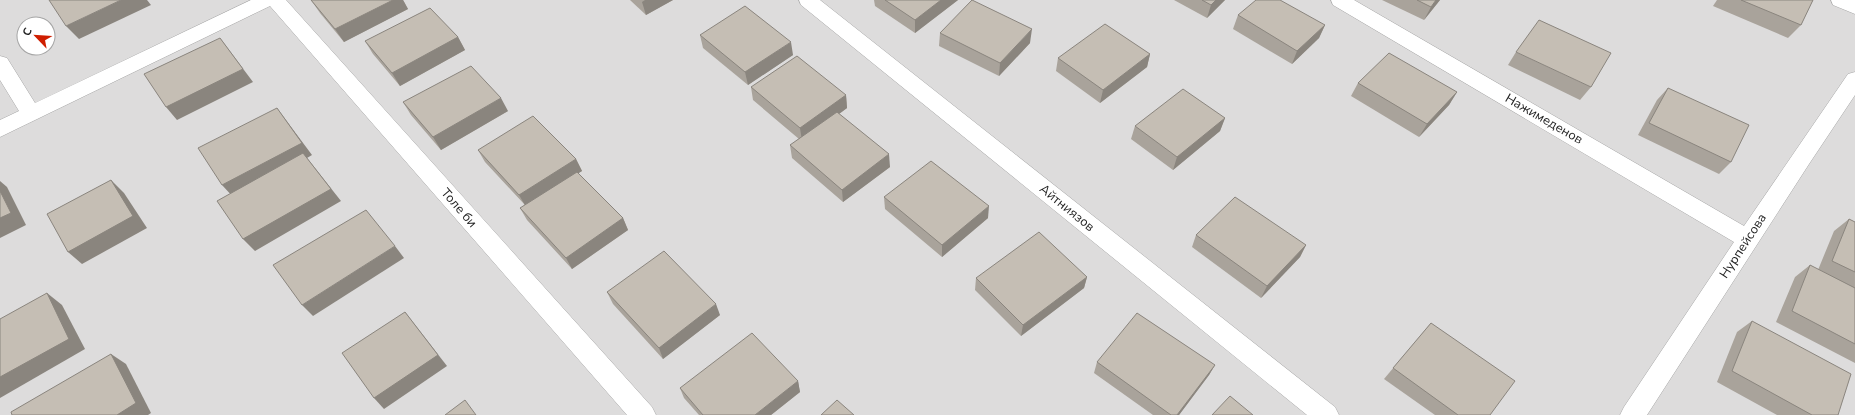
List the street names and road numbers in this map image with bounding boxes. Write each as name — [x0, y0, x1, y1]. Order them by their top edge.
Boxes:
street label: Нажимеденов — [1502, 89, 1586, 149]
street label: Айтниязов — [1036, 180, 1098, 236]
street label: Толе би — [437, 184, 481, 232]
street label: Нурпейсова — [1715, 210, 1771, 282]

